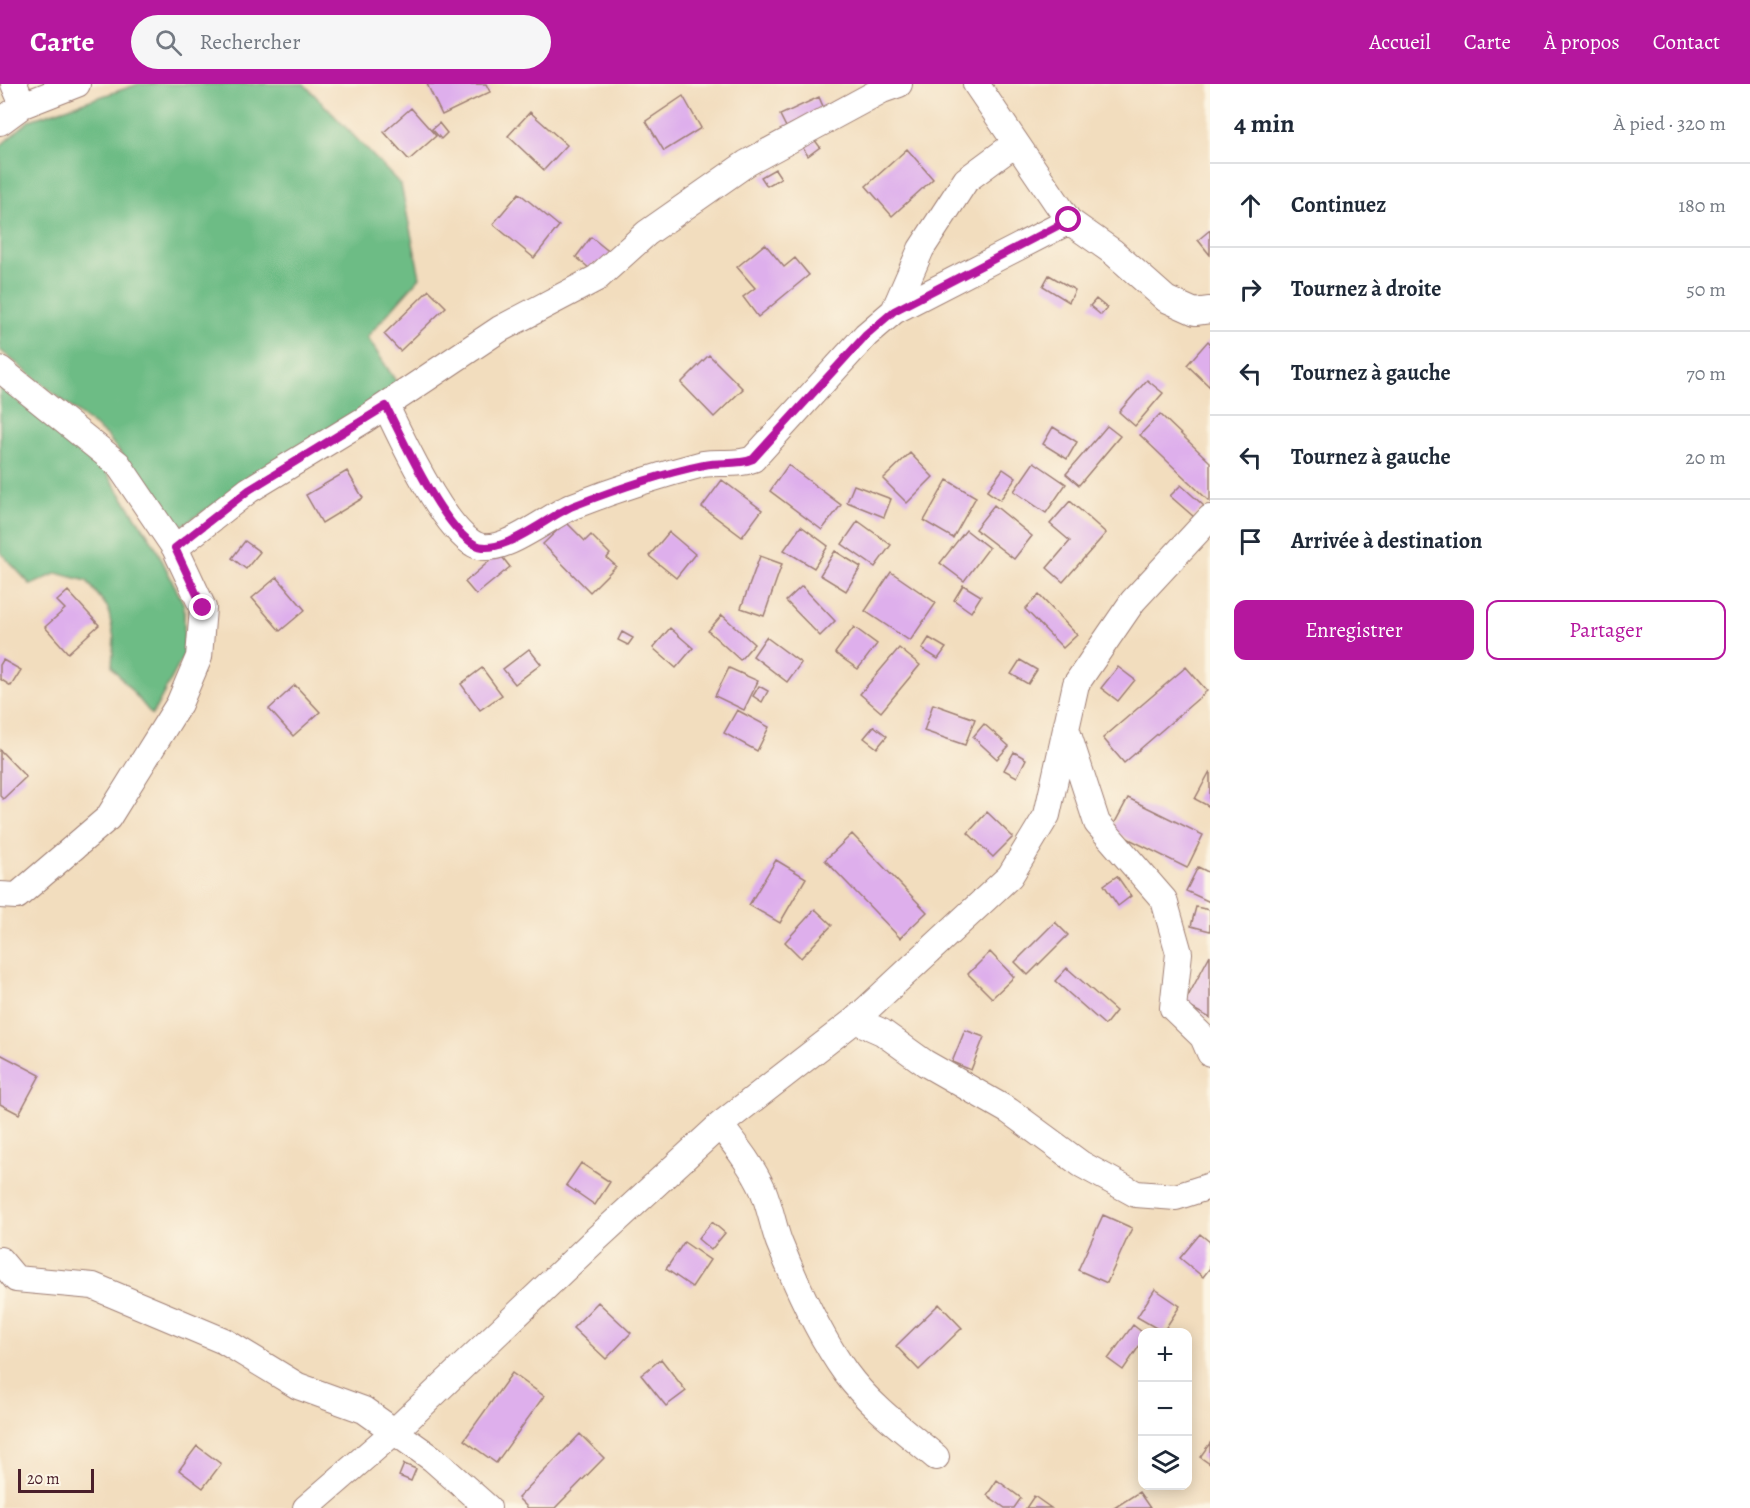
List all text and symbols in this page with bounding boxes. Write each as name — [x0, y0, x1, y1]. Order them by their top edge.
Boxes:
search box — [131, 15, 551, 69]
text: Carte — [30, 23, 95, 61]
icon: search — [152, 26, 185, 59]
text: Rechercher — [200, 27, 301, 57]
text: Accueil — [1369, 28, 1431, 56]
text: Carte — [1464, 28, 1511, 56]
text: À propos — [1544, 28, 1620, 56]
text: Contact — [1653, 28, 1720, 56]
text: 4 min — [1234, 106, 1295, 141]
text: À pied · 320 m — [1614, 110, 1726, 137]
icon: ahead — [1234, 189, 1267, 222]
text: Continuez — [1291, 190, 1386, 220]
text: 180 m — [1678, 192, 1726, 219]
route start — [1055, 206, 1081, 232]
icon: right — [1234, 273, 1267, 306]
text: Tournez à droite — [1291, 274, 1442, 304]
text: 50 m — [1686, 276, 1726, 303]
icon: left — [1234, 357, 1267, 390]
text: Tournez à gauche — [1291, 358, 1451, 388]
text: 70 m — [1686, 360, 1726, 387]
icon: left — [1234, 441, 1267, 474]
text: Tournez à gauche — [1291, 442, 1451, 472]
text: 20 m — [1685, 444, 1726, 471]
icon: arrive — [1234, 525, 1267, 558]
text: Arrivée à destination — [1291, 526, 1482, 556]
route end — [189, 594, 215, 620]
button: Enregistrer — [1234, 600, 1474, 660]
button: Partager — [1486, 600, 1726, 660]
map controls — [1138, 1328, 1192, 1490]
button: + — [1138, 1328, 1192, 1382]
button: − — [1138, 1382, 1192, 1436]
button: layers — [1138, 1436, 1192, 1490]
scale bar — [18, 1466, 94, 1494]
text: 20 m — [27, 1468, 60, 1490]

